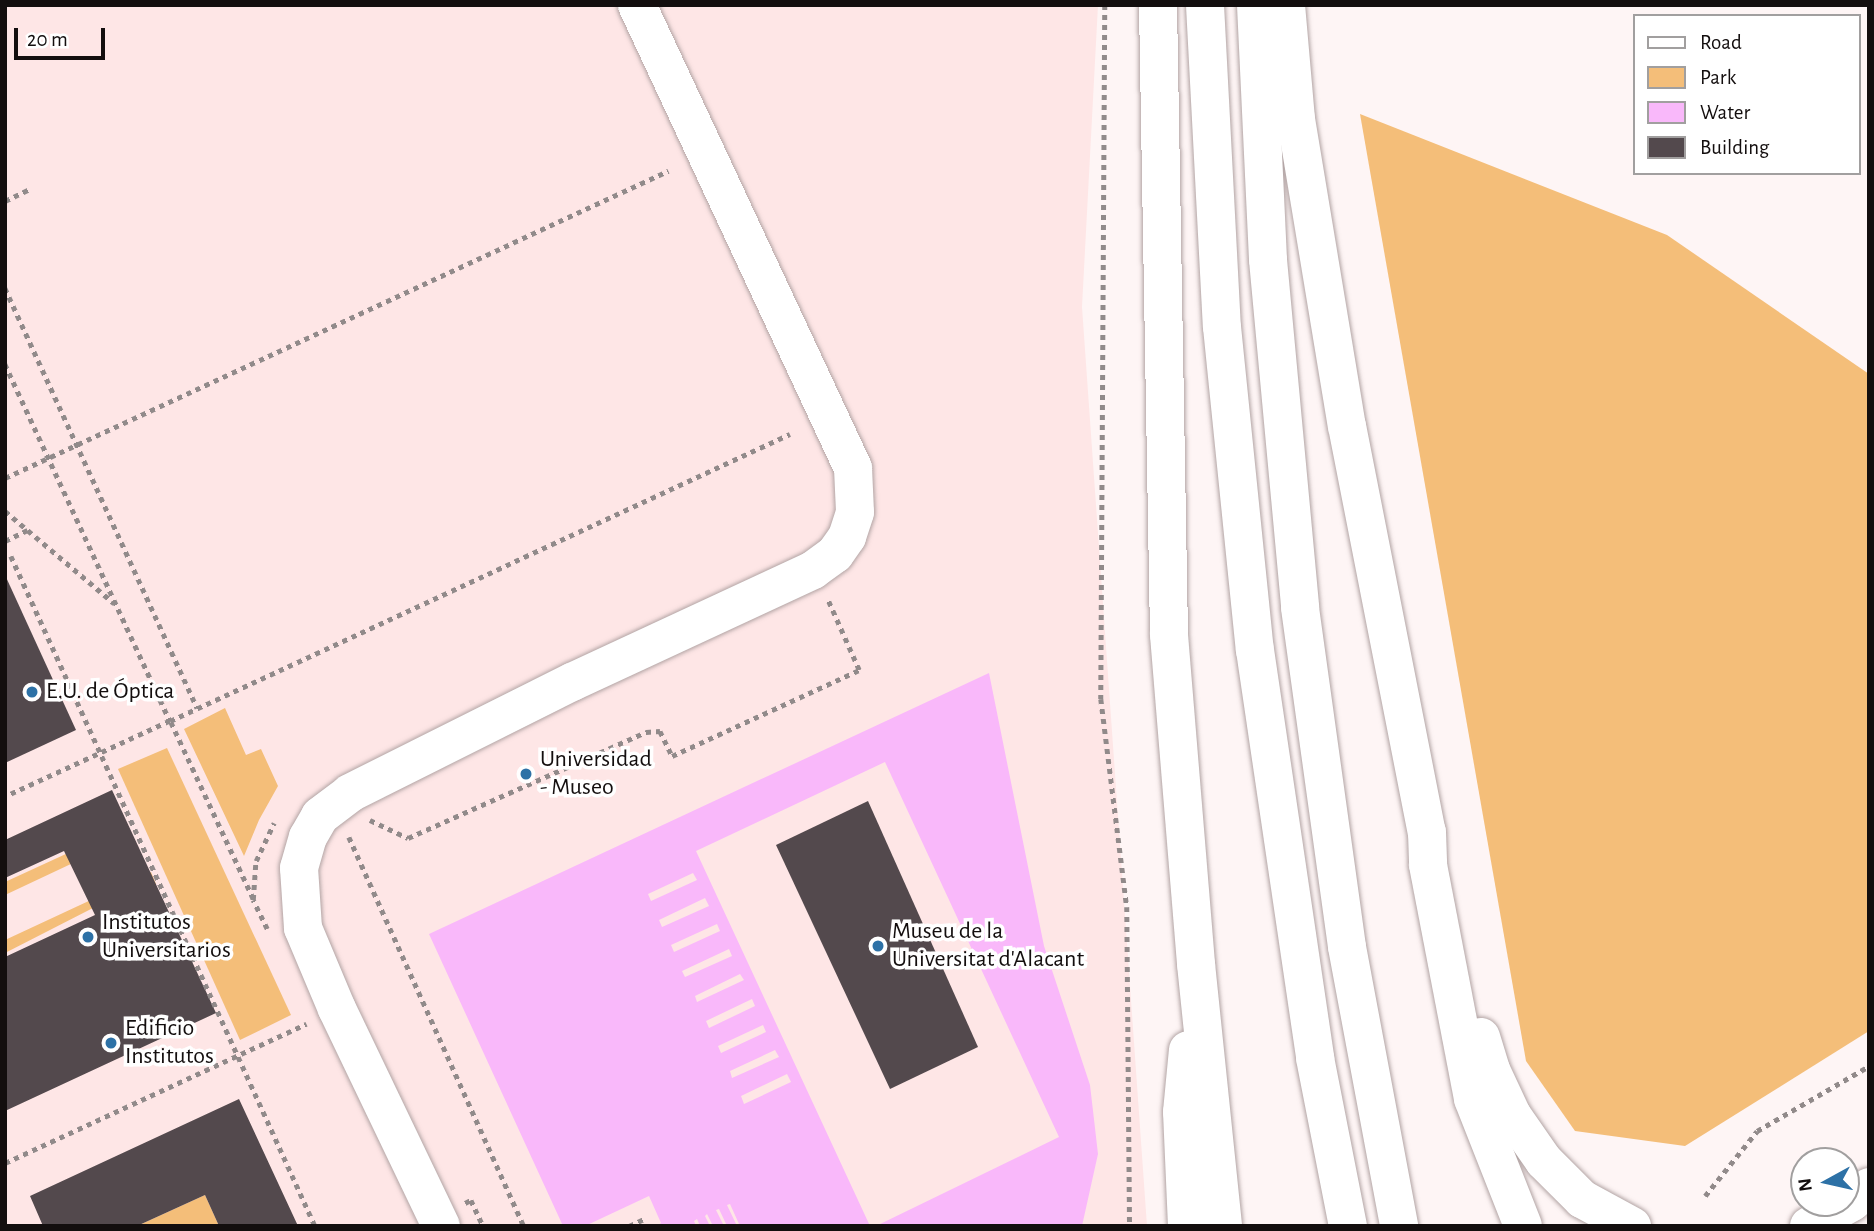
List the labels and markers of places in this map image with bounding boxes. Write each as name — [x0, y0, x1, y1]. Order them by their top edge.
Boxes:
place label: E.U. de Óptica — [46, 678, 174, 706]
marker: E.U. de Óptica — [24, 684, 40, 700]
place label: Universidad - Museo — [540, 746, 652, 802]
marker: Universidad - Museo — [518, 766, 534, 782]
place label: Institutos Universitarios — [102, 909, 231, 965]
place label: Museu de la Universitat d'Alacant — [892, 918, 1084, 974]
marker: Institutos Universitarios — [80, 929, 96, 945]
marker: Museu de la Universitat d'Alacant — [870, 938, 886, 954]
place label: Edificio Institutos — [125, 1015, 214, 1071]
marker: Edificio Institutos — [103, 1035, 119, 1051]

